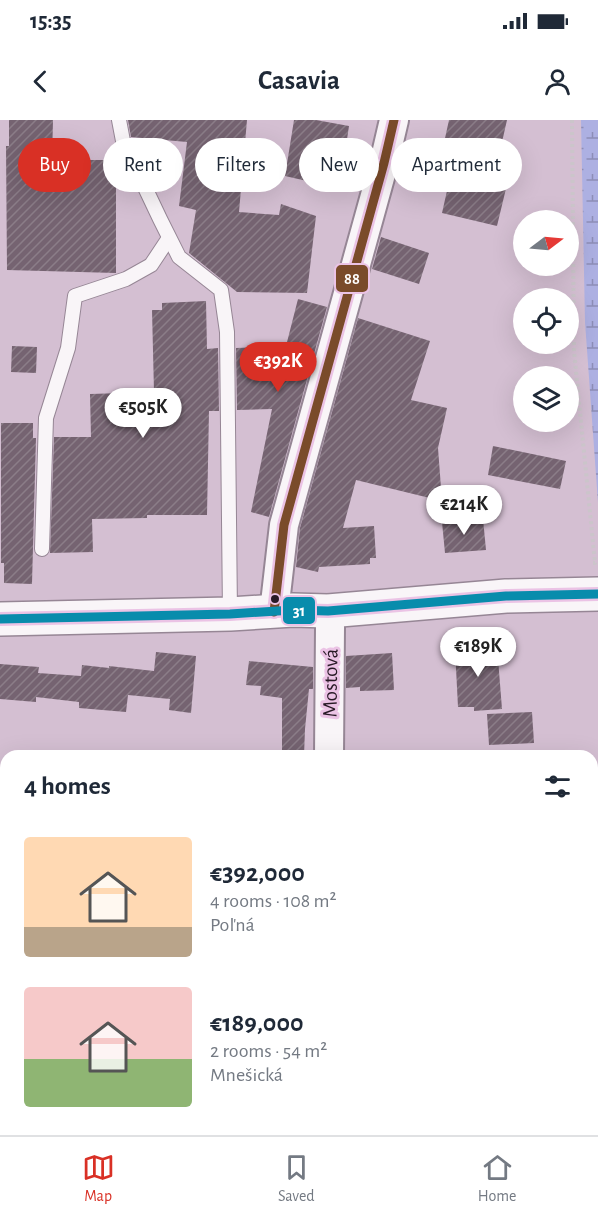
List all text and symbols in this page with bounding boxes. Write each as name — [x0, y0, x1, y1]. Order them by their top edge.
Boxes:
text: 15:35 — [30, 10, 71, 32]
icon: back — [24, 65, 57, 98]
icon: person — [541, 65, 574, 98]
text: Casavia — [258, 67, 340, 94]
chip: Buy — [18, 138, 91, 192]
chip: Rent — [103, 138, 183, 192]
chip: Filters — [195, 138, 287, 192]
chip: New — [299, 138, 379, 192]
chip: Apartment — [391, 138, 522, 192]
north arrow — [513, 210, 579, 276]
map controls — [513, 210, 579, 432]
line badge: 88 — [335, 264, 369, 293]
text: 88 — [344, 271, 360, 287]
button: locate — [513, 288, 579, 354]
pin: €392K — [236, 342, 320, 393]
text: €392K — [254, 351, 302, 371]
button: layers — [513, 366, 579, 432]
pin: €505K — [101, 388, 185, 439]
text: €505K — [119, 397, 167, 417]
pin: €214K — [422, 485, 506, 536]
text: €214K — [440, 494, 488, 514]
unlabelled marker — [269, 593, 281, 605]
line badge: 31 — [282, 596, 316, 625]
text: 31 — [293, 603, 305, 619]
pin: €189K — [436, 627, 520, 678]
text: €189K — [454, 636, 502, 656]
street label: Mostová — [319, 648, 342, 718]
icon: filters — [541, 770, 574, 803]
text: 4 homes — [24, 773, 111, 799]
text: €392,000 — [210, 860, 305, 886]
icon: home — [72, 861, 144, 933]
text: 4 rooms · 108 m² — [210, 891, 337, 911]
text: Poľná — [210, 915, 255, 935]
text: €189,000 — [210, 1010, 303, 1036]
icon: home — [72, 1011, 144, 1083]
text: 2 rooms · 54 m² — [210, 1041, 327, 1061]
text: Mnešická — [210, 1065, 283, 1085]
tab: Map — [82, 1151, 115, 1206]
tab: Saved — [278, 1151, 315, 1206]
tab: Home — [478, 1151, 516, 1206]

